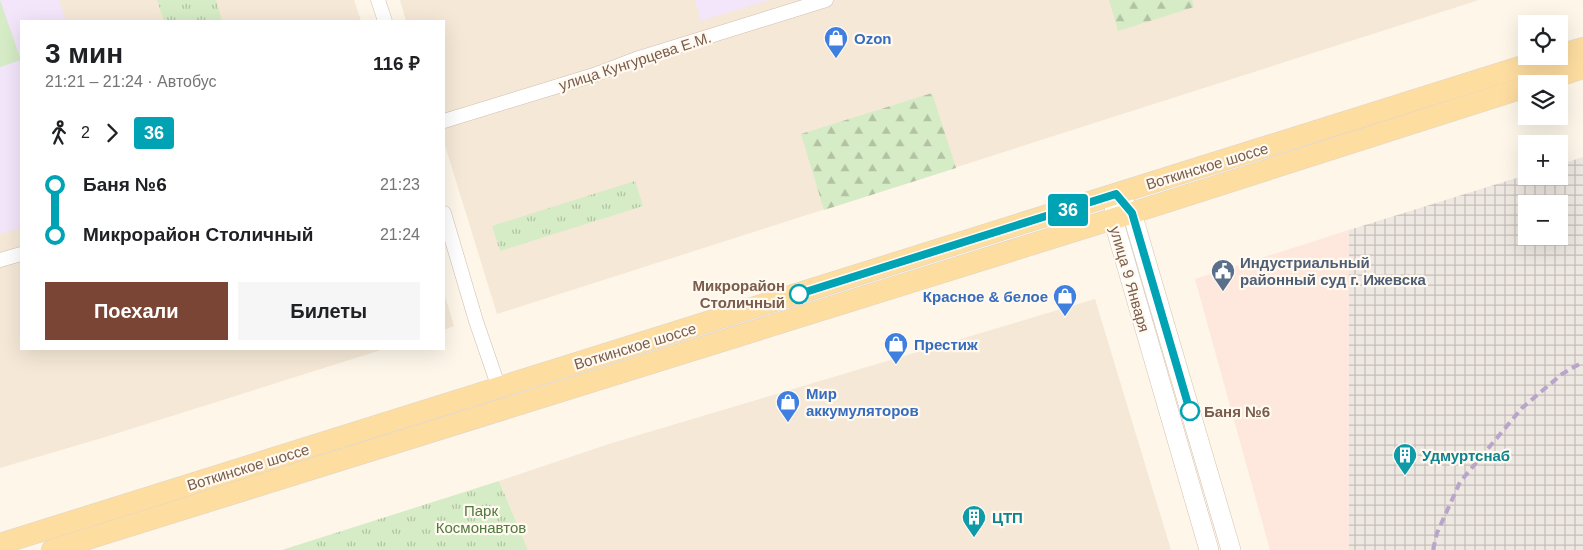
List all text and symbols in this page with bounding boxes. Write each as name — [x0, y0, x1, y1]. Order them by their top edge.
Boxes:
map controls — [1518, 15, 1568, 245]
button: locate — [1518, 15, 1568, 65]
shop icon: Ozon — [823, 25, 849, 59]
street label: улица Кунгурцева Е.М. — [557, 28, 713, 94]
place label: Ozon — [854, 30, 892, 47]
text: 3 мин — [45, 38, 123, 69]
text: 116 ₽ — [373, 53, 420, 74]
text: 21:21 – 21:24 · Автобус — [45, 73, 217, 90]
button: layers — [1518, 75, 1568, 125]
icon: walk — [45, 119, 73, 147]
icon: forward — [98, 119, 126, 147]
text: 36 — [144, 123, 164, 143]
text: 2 — [81, 124, 90, 141]
button: + — [1518, 135, 1568, 185]
street label: Воткинское шоссе — [1144, 139, 1270, 193]
text: Баня №6 — [83, 174, 167, 195]
text: 21:23 — [380, 176, 420, 193]
line badge: 36 — [1046, 194, 1090, 226]
button: − — [1518, 195, 1568, 245]
text: 36 — [1058, 200, 1078, 220]
text: Микрорайон Столичный — [83, 224, 314, 245]
street label: улица 9 Января — [1107, 224, 1153, 334]
text: 21:24 — [380, 226, 420, 243]
place label: Индустриальный районный суд г. Ижевска — [1240, 254, 1427, 288]
public building icon: Индустриальный районный суд г. Ижевска — [1210, 258, 1236, 292]
place label: Микрорайон Столичный — [693, 277, 785, 311]
button: Поехали — [45, 282, 228, 340]
button: Билеты — [238, 282, 420, 340]
shop icon: Красное & белое — [1052, 283, 1078, 317]
marker: Микрорайон Столичный — [789, 284, 809, 304]
place label: Красное & белое — [923, 288, 1048, 305]
street label: Воткинское шоссе — [572, 319, 698, 373]
shop icon: Престиж — [883, 331, 909, 365]
place label: Престиж — [914, 336, 978, 353]
place label: Мир аккумуляторов — [806, 385, 919, 419]
shop icon: Мир аккумуляторов — [775, 389, 801, 423]
marker: Баня №6 — [1180, 401, 1200, 421]
place label: Баня №6 — [1204, 403, 1270, 420]
street label: Воткинское шоссе — [185, 440, 311, 494]
building icon: Удмуртснаб — [1392, 442, 1418, 476]
place label: Удмуртснаб — [1422, 447, 1510, 464]
park label: Парк Космонавтов — [436, 502, 526, 536]
building icon: ЦТП — [961, 504, 987, 538]
place label: ЦТП — [992, 509, 1023, 526]

